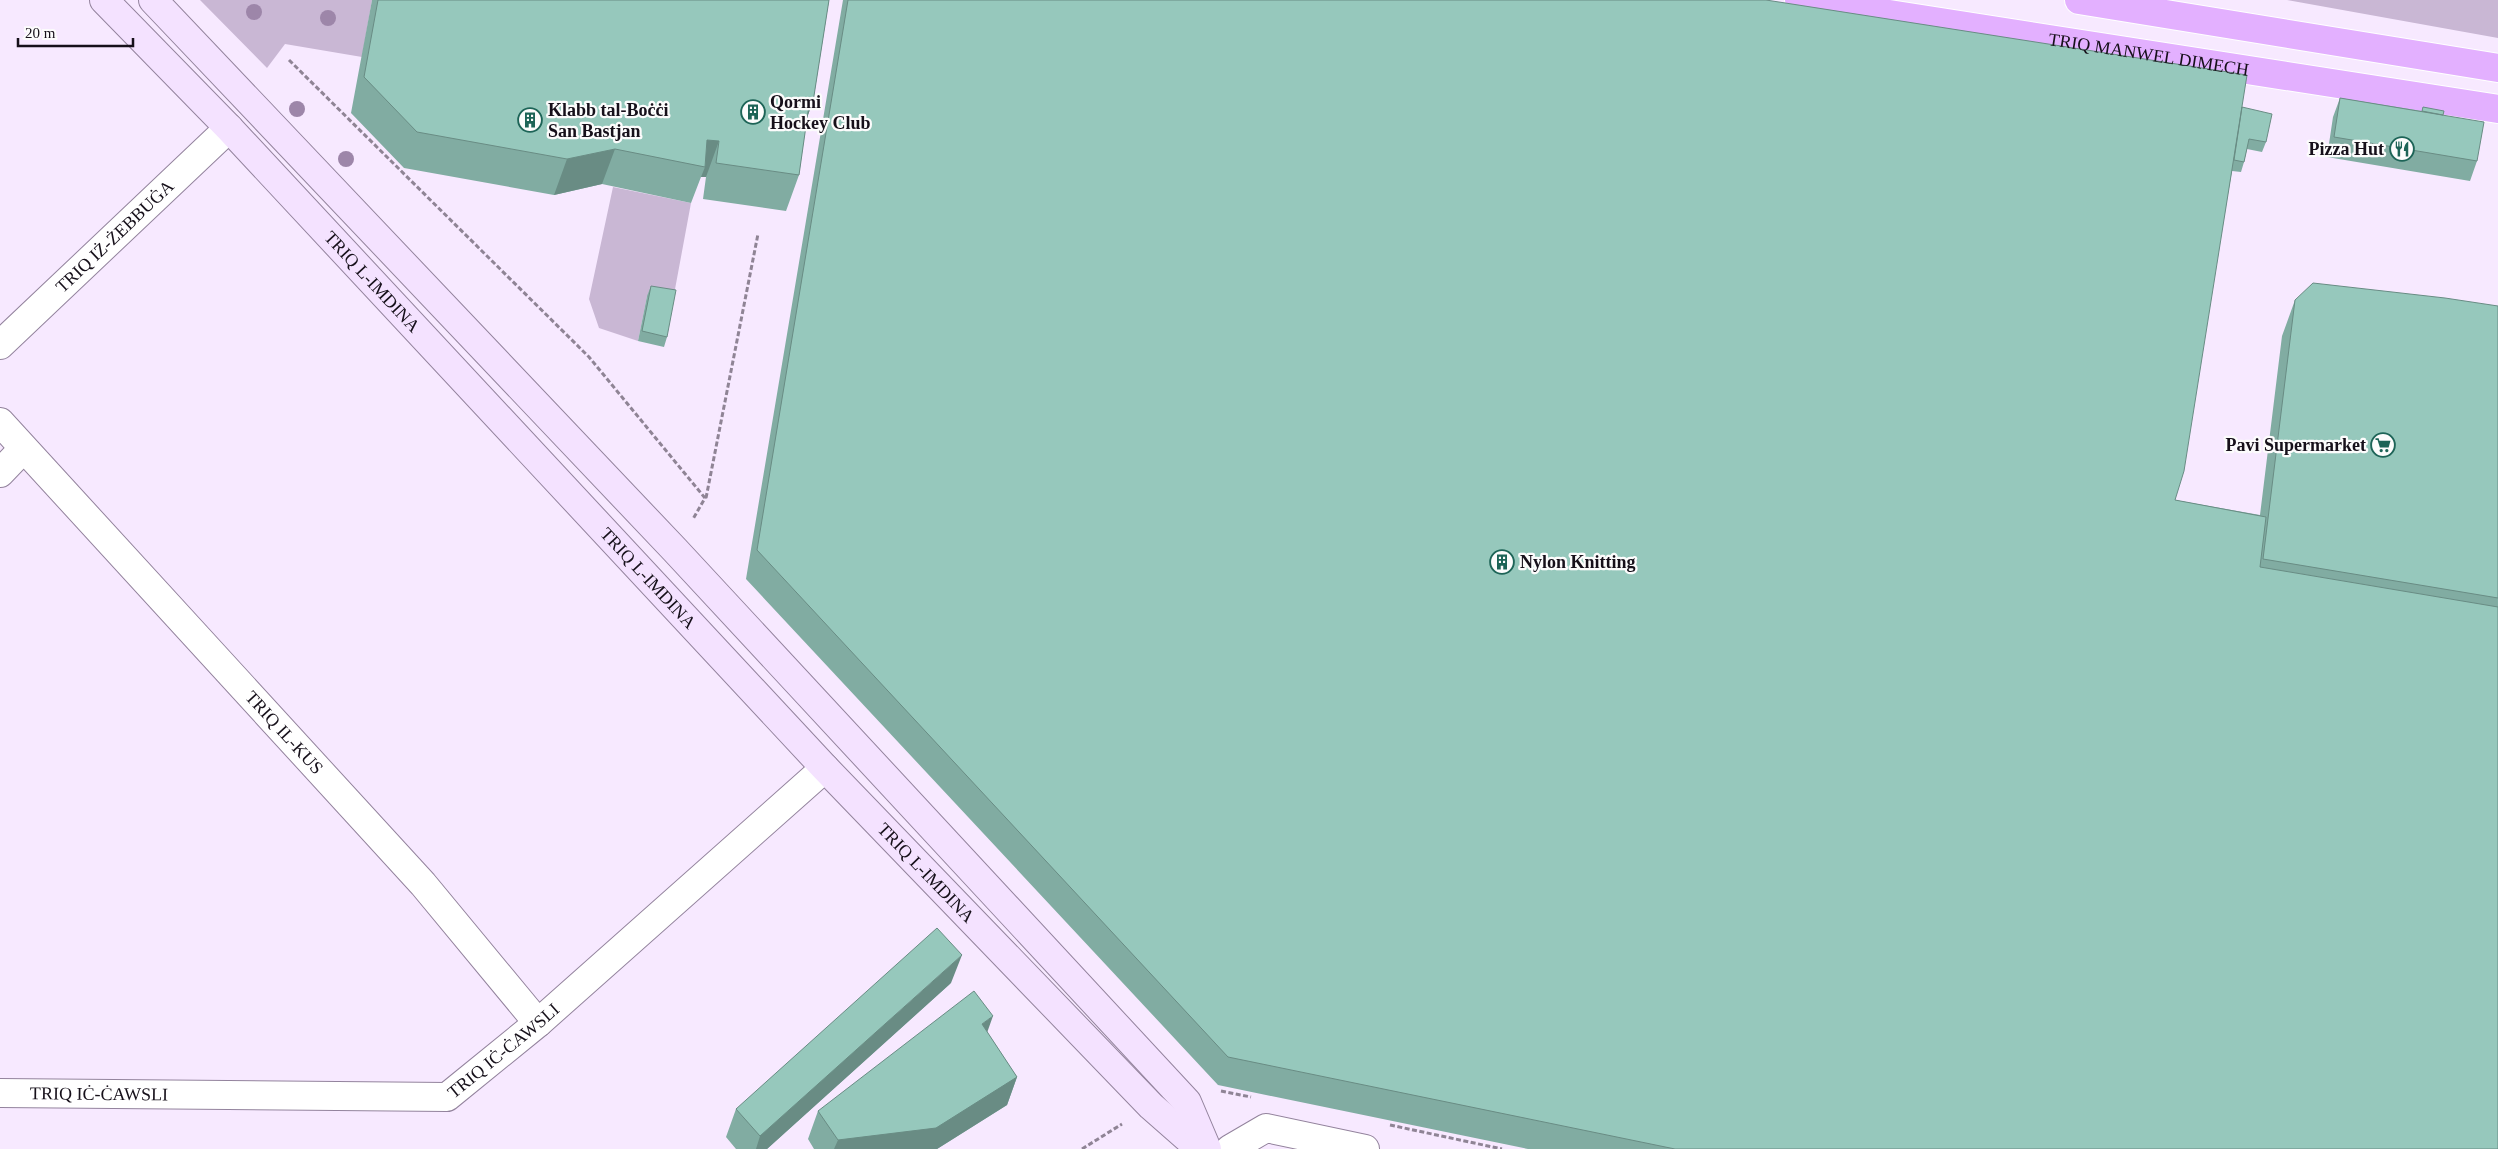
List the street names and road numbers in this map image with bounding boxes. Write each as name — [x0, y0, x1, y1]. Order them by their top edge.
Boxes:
street label: TRIQ MANWEL DIMECH — [2047, 29, 2250, 80]
street label: TRIQ IŻ-ŻEBBUĠA — [52, 176, 178, 297]
street label: TRIQ L-IMDINA — [320, 227, 424, 336]
street label: TRIQ L-IMDINA — [596, 524, 700, 633]
street label: TRIQ IL-KUS — [241, 687, 327, 778]
street label: TRIQ L-IMDINA — [874, 819, 979, 927]
street label: TRIQ IĊ-ĊAWSLI — [444, 999, 563, 1102]
street label: TRIQ IĊ-ĊAWSLI — [30, 1083, 168, 1105]

